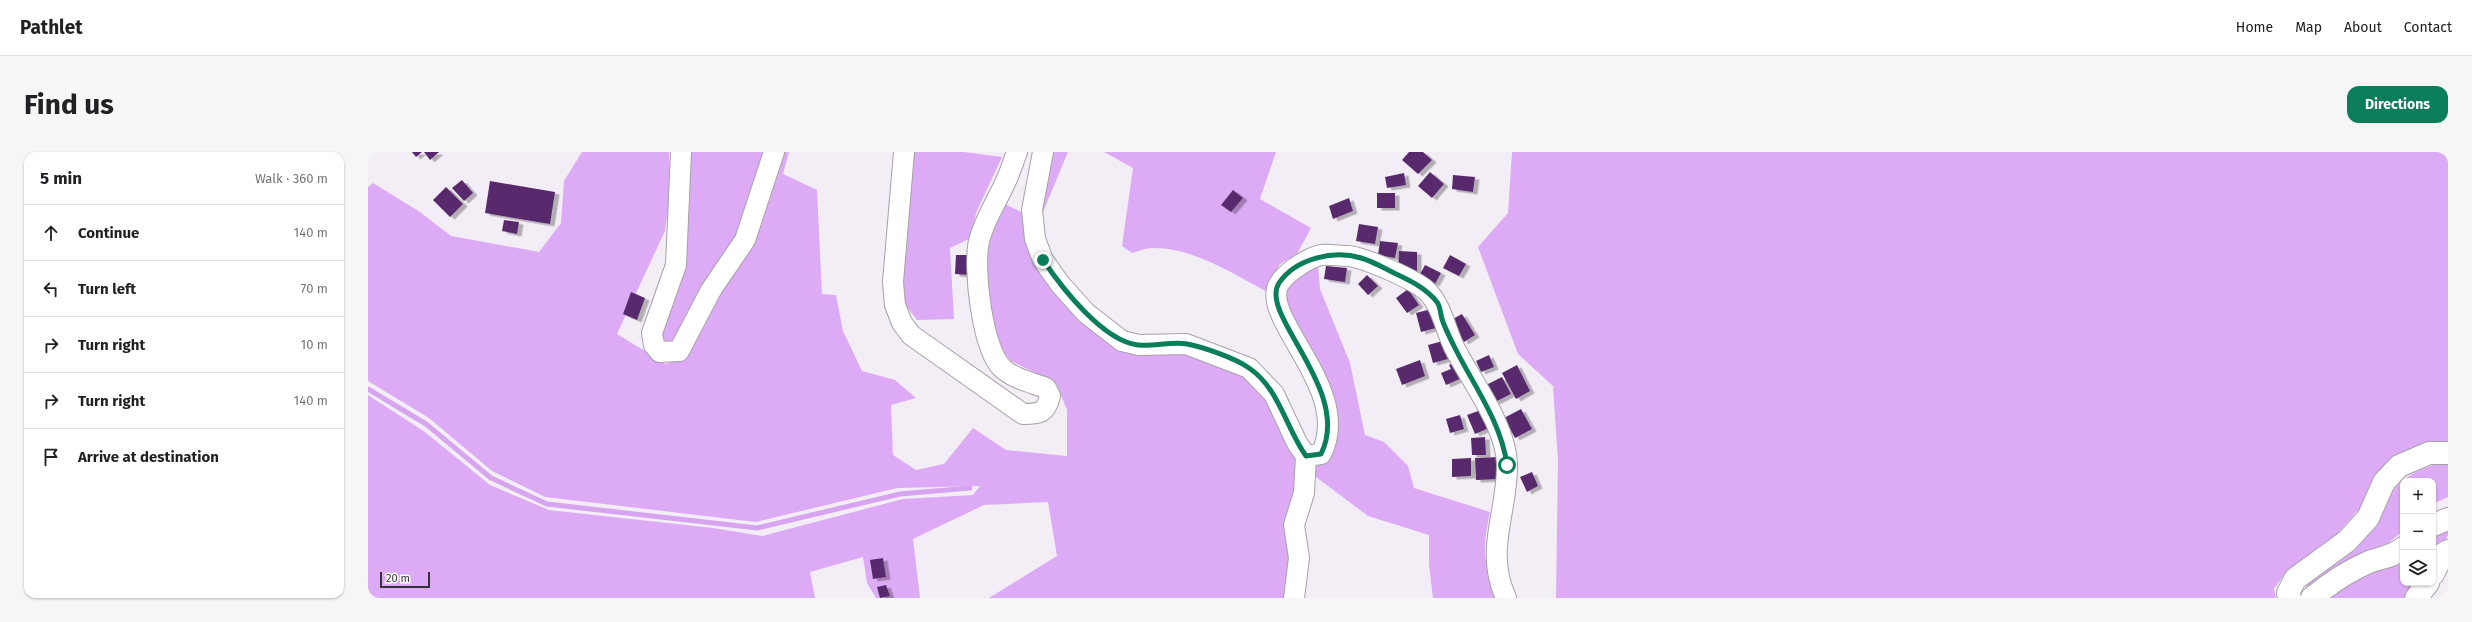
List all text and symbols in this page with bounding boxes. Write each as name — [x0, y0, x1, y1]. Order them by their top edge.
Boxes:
text: Pathlet — [20, 16, 83, 39]
text: Home — [2236, 19, 2273, 36]
text: Map — [2295, 19, 2322, 36]
text: About — [2344, 19, 2382, 36]
text: Contact — [2404, 19, 2452, 36]
button: Directions — [2347, 86, 2448, 123]
text: Find us — [24, 88, 114, 121]
text: 5 min — [40, 168, 82, 189]
text: Walk · 360 m — [255, 171, 328, 186]
icon: ahead — [40, 222, 62, 244]
text: Continue — [78, 224, 139, 242]
text: 140 m — [294, 225, 328, 240]
route end — [1034, 251, 1052, 269]
icon: left — [40, 278, 62, 300]
text: Turn left — [78, 280, 136, 298]
text: 70 m — [301, 281, 328, 296]
icon: right — [40, 334, 62, 356]
text: Turn right — [78, 336, 145, 354]
text: 10 m — [301, 337, 328, 352]
icon: right — [40, 390, 62, 412]
text: Turn right — [78, 392, 145, 410]
text: 140 m — [294, 393, 328, 408]
icon: arrive — [40, 446, 62, 468]
text: Arrive at destination — [78, 448, 219, 466]
route start — [1498, 456, 1516, 474]
map controls — [2400, 478, 2436, 586]
button: + — [2400, 478, 2436, 514]
button: − — [2400, 514, 2436, 550]
button: layers — [2400, 550, 2436, 586]
scale bar — [380, 570, 430, 589]
text: 20 m — [386, 572, 410, 585]

